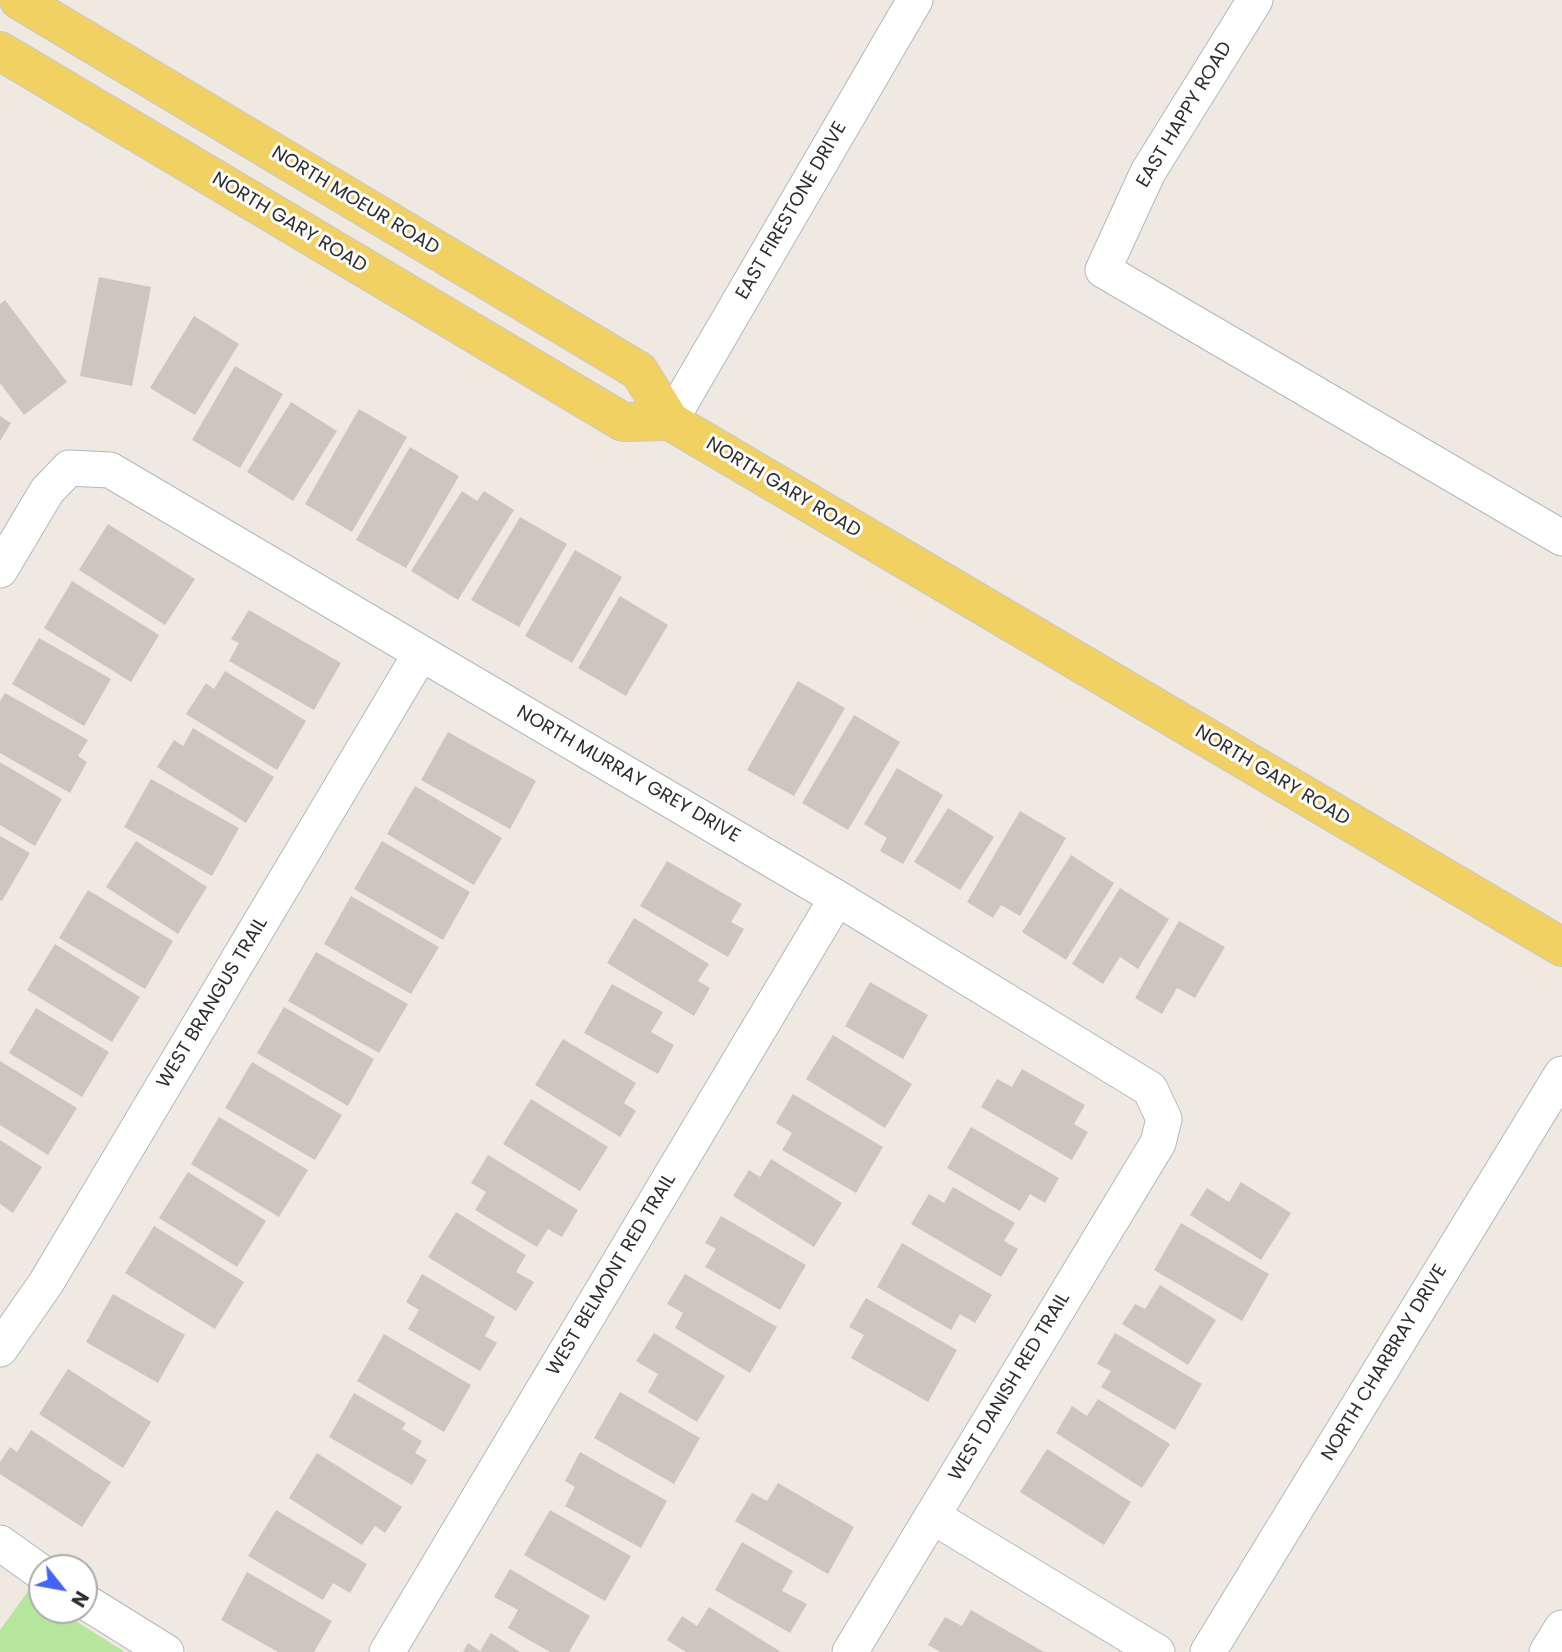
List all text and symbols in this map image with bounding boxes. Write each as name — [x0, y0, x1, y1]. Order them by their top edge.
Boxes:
street label: EAST HAPPY ROAD — [1133, 38, 1237, 192]
street label: EAST FIRESTONE DRIVE — [732, 118, 852, 304]
street label: NORTH MOEUR ROAD — [267, 142, 443, 260]
street label: NORTH GARY ROAD — [208, 168, 370, 278]
street label: NORTH GARY ROAD — [702, 433, 864, 543]
street label: NORTH MURRAY GREY DRIVE — [512, 702, 744, 848]
street label: NORTH GARY ROAD — [1191, 721, 1353, 831]
street label: WEST BRANGUS TRAIL — [153, 913, 273, 1093]
street label: WEST BELMONT RED TRAIL — [543, 1170, 681, 1380]
street label: NORTH CHARBRAY DRIVE — [1317, 1261, 1453, 1465]
street label: WEST DANISH RED TRAIL — [945, 1289, 1075, 1485]
north arrow — [28, 1554, 98, 1624]
text: N — [64, 1586, 95, 1612]

